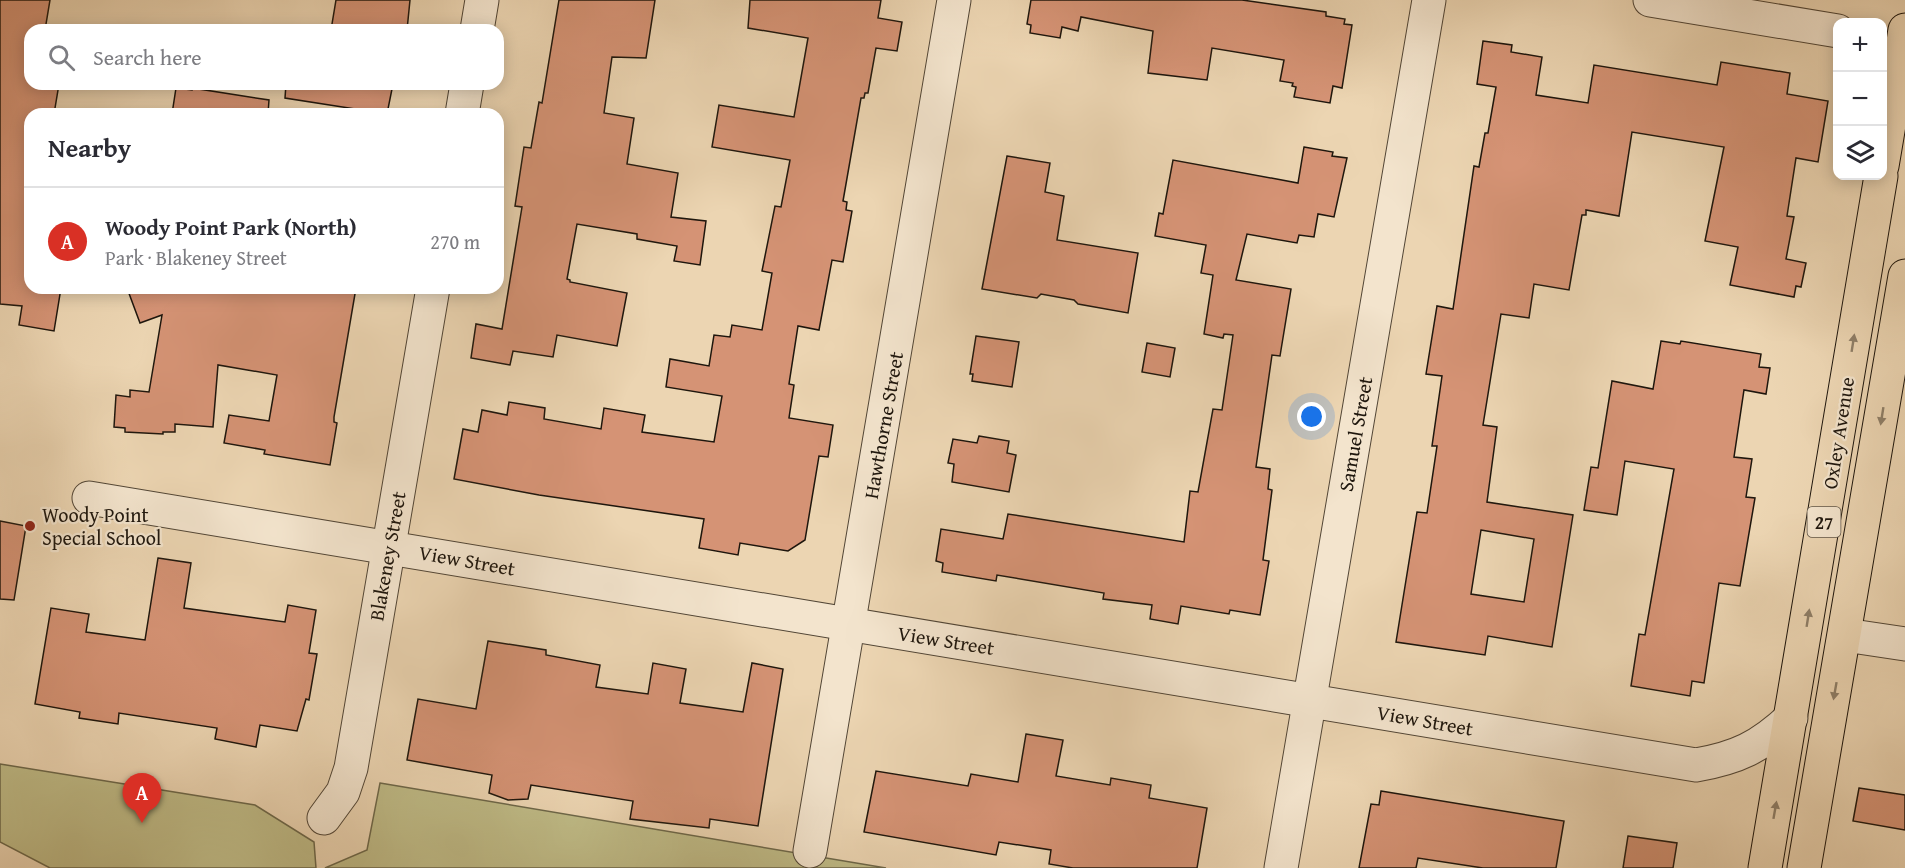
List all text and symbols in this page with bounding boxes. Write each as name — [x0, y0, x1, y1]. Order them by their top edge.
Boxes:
map controls — [1833, 18, 1887, 180]
button: + — [1833, 18, 1887, 72]
search box — [24, 24, 504, 90]
icon: search — [45, 41, 78, 74]
text: Search here — [93, 41, 202, 73]
button: − — [1833, 72, 1887, 126]
button: layers — [1833, 126, 1887, 180]
text: Nearby — [48, 128, 131, 167]
text: Woody Point Park (North) — [105, 211, 357, 243]
text: A — [61, 227, 74, 256]
text: 270 m — [430, 227, 480, 256]
text: Park · Blakeney Street — [105, 243, 287, 272]
one-way arrow — [1849, 333, 1858, 352]
street label: Hawthorne Street — [856, 349, 910, 501]
street label: Samuel Street — [1331, 374, 1379, 494]
street label: Oxley Avenue — [1815, 375, 1861, 491]
your location — [1297, 402, 1326, 431]
one-way arrow — [1877, 407, 1886, 426]
street label: Blakeney Street — [361, 489, 413, 623]
place label: Woody Point Special School — [42, 500, 162, 552]
road number: 27 — [1808, 507, 1840, 537]
marker: Woody Point Special School — [23, 519, 37, 533]
street label: View Street — [417, 537, 517, 583]
one-way arrow — [1803, 608, 1812, 627]
street label: View Street — [896, 618, 996, 662]
one-way arrow — [1830, 682, 1839, 701]
street label: View Street — [1375, 697, 1475, 743]
pin: A — [122, 774, 162, 823]
one-way arrow — [1771, 801, 1780, 820]

